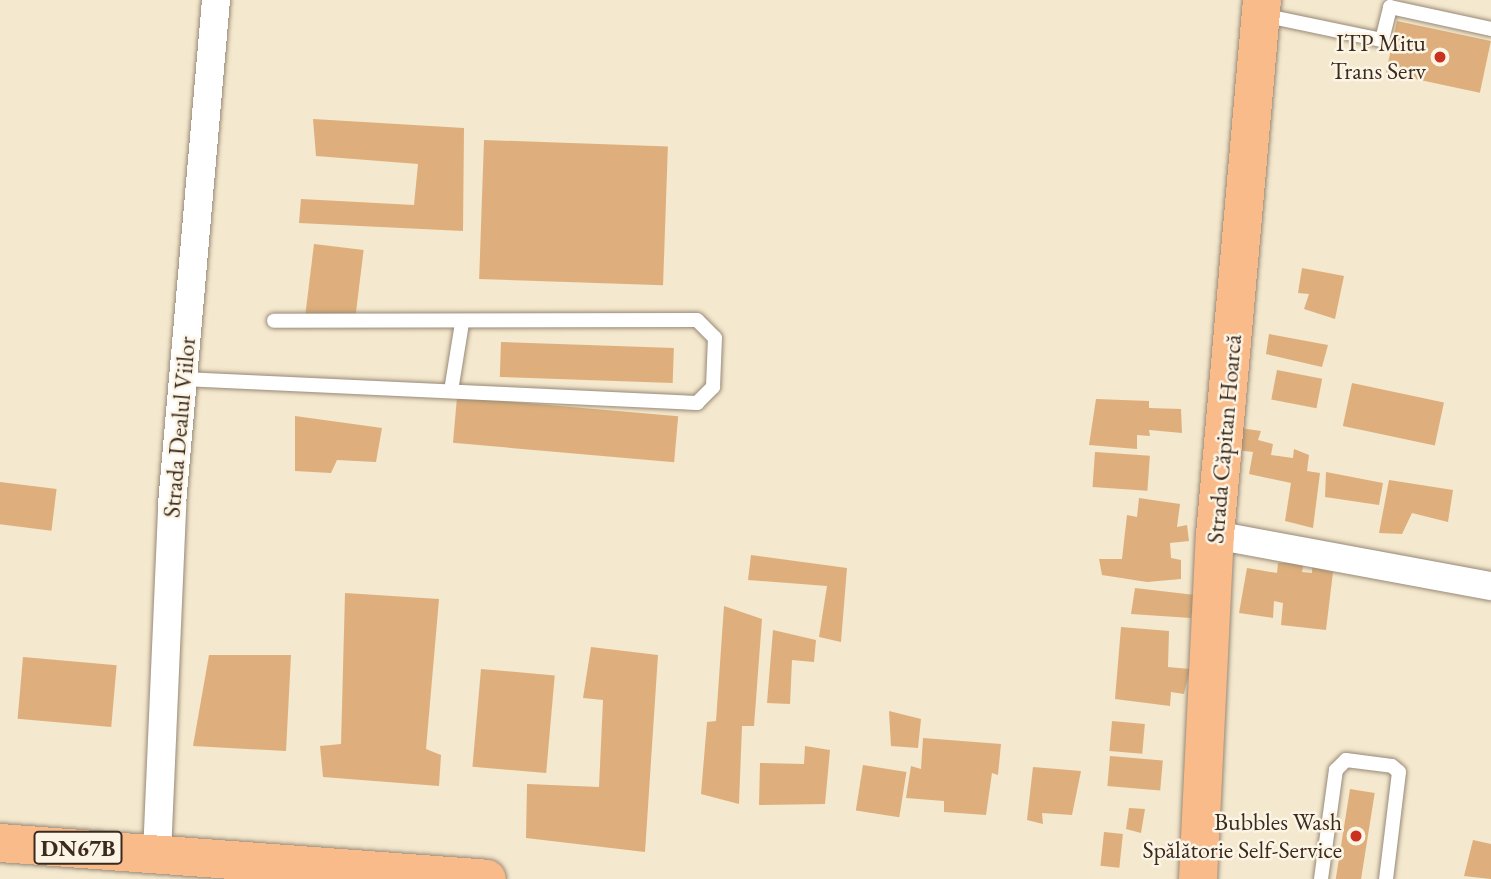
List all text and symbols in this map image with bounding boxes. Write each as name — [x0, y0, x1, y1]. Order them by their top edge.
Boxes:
place label: ITP Mitu Trans Serv — [1330, 29, 1426, 85]
marker: ITP Mitu Trans Serv — [1432, 49, 1448, 65]
street label: Strada Căpitan Hoarcă — [1201, 333, 1247, 545]
street label: Strada Dealul Viilor — [157, 335, 201, 519]
place label: Bubbles Wash Spălătorie Self-Service — [1142, 808, 1342, 864]
road number: DN67B — [32, 828, 124, 868]
marker: Bubbles Wash Spălătorie Self-Service — [1348, 828, 1364, 844]

